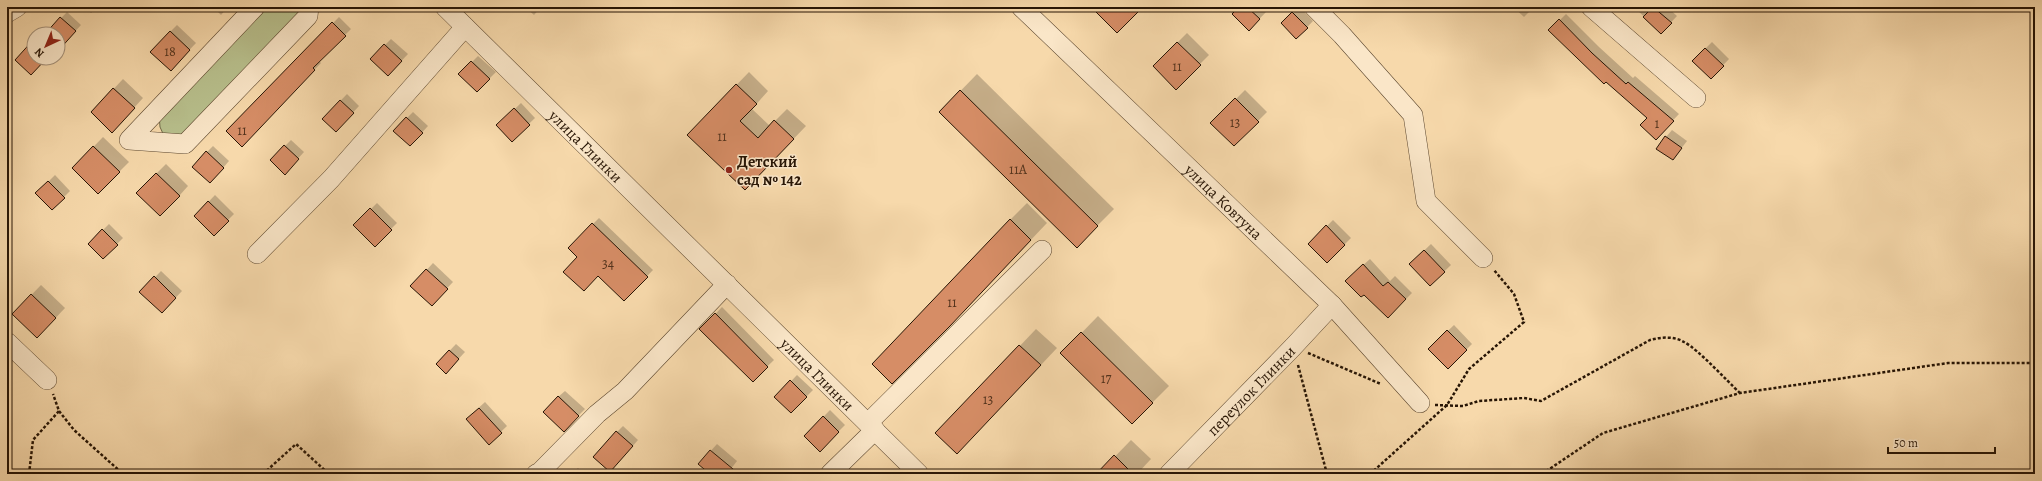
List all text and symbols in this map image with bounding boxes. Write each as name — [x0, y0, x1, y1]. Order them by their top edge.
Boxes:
north arrow — [26, 26, 66, 66]
house number: 18 — [164, 42, 176, 61]
text: N — [31, 45, 47, 61]
house number: 11 — [1172, 57, 1182, 76]
street label: улица Глинки — [543, 105, 627, 188]
house number: 13 — [1230, 113, 1240, 132]
house number: 1 — [1655, 114, 1660, 133]
house number: 11 — [237, 121, 247, 140]
house number: 11 — [717, 127, 727, 146]
place label: Детский сад № 142 — [737, 151, 802, 191]
street label: улица Ковтуна — [1179, 159, 1268, 245]
house number: 11А — [1009, 160, 1028, 179]
marker: Детский сад № 142 — [724, 165, 734, 175]
house number: 34 — [602, 254, 614, 273]
house number: 11 — [947, 293, 957, 312]
street label: улица Глинки — [774, 333, 859, 416]
street label: переулок Глинки — [1202, 341, 1301, 441]
house number: 17 — [1101, 369, 1111, 388]
house number: 13 — [983, 390, 993, 409]
scale bar — [1888, 429, 1995, 455]
text: 50 m — [1894, 435, 1918, 451]

